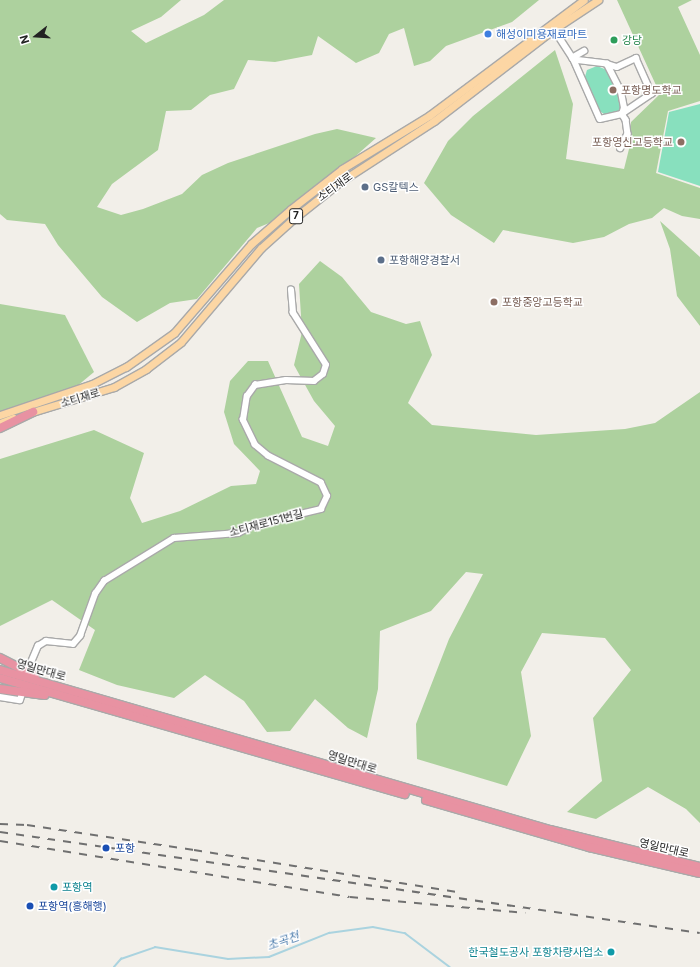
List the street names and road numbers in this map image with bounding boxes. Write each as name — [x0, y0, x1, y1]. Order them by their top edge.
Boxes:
street label: 소티재로 — [315, 170, 355, 204]
road number: 7 — [289, 208, 303, 224]
street label: 소티재로 — [59, 386, 101, 410]
street label: 소티재로151번길 — [227, 507, 305, 539]
street label: 영일만대로 — [15, 657, 67, 683]
street label: 영일만대로 — [326, 748, 378, 776]
street label: 영일만대로 — [638, 836, 690, 860]

